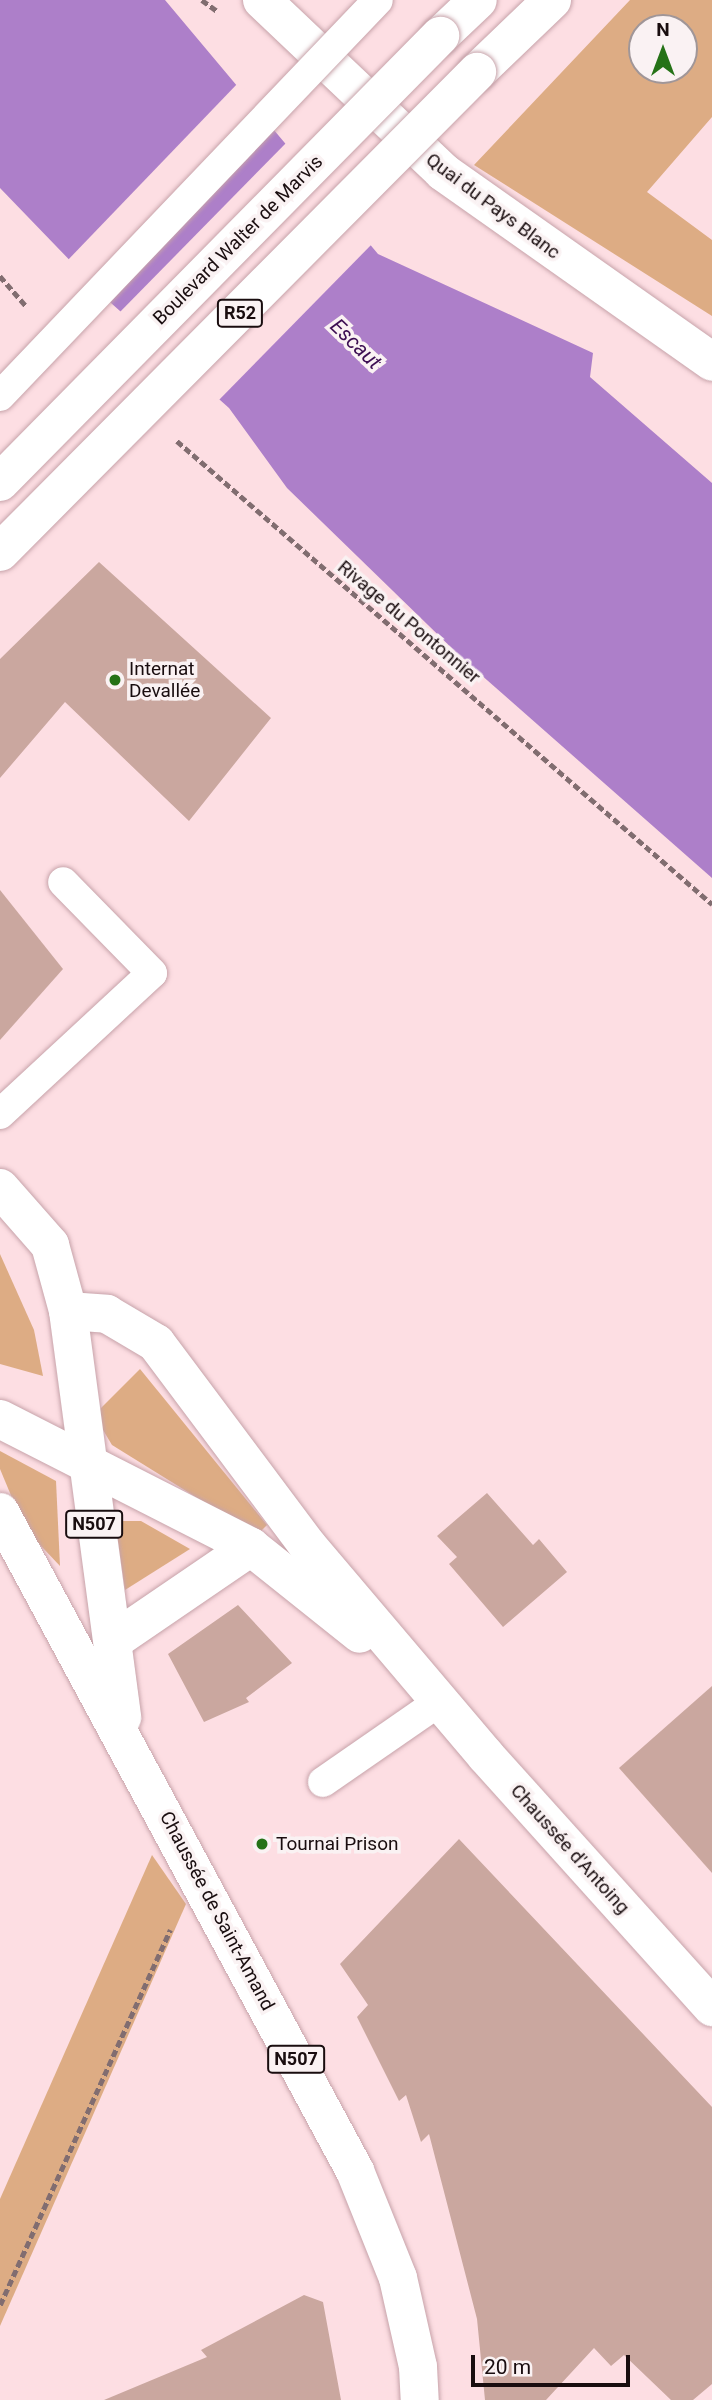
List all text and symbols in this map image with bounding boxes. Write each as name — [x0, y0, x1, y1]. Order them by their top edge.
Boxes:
north arrow — [628, 14, 698, 84]
text: N — [656, 18, 670, 41]
street label: Quai du Pays Blanc — [421, 148, 565, 264]
street label: Boulevard Walter de Marvis — [148, 150, 328, 330]
road number: R52 — [216, 298, 264, 328]
water label: Escaut — [325, 313, 387, 375]
street label: Rivage du Pontonnier — [333, 556, 485, 688]
place label: Internat Devallée — [129, 658, 200, 702]
marker: Internat Devallée — [107, 672, 123, 688]
road number: N507 — [64, 1510, 124, 1539]
street label: Chaussée d'Antoing — [506, 1779, 634, 1919]
street label: Chaussée de Saint-Amand — [155, 1807, 279, 2015]
place label: Tournai Prison — [276, 1833, 399, 1855]
marker: Tournai Prison — [254, 1836, 270, 1852]
road number: N507 — [266, 2045, 326, 2074]
scale bar — [474, 2340, 633, 2384]
text: 20 m — [484, 2355, 531, 2379]

